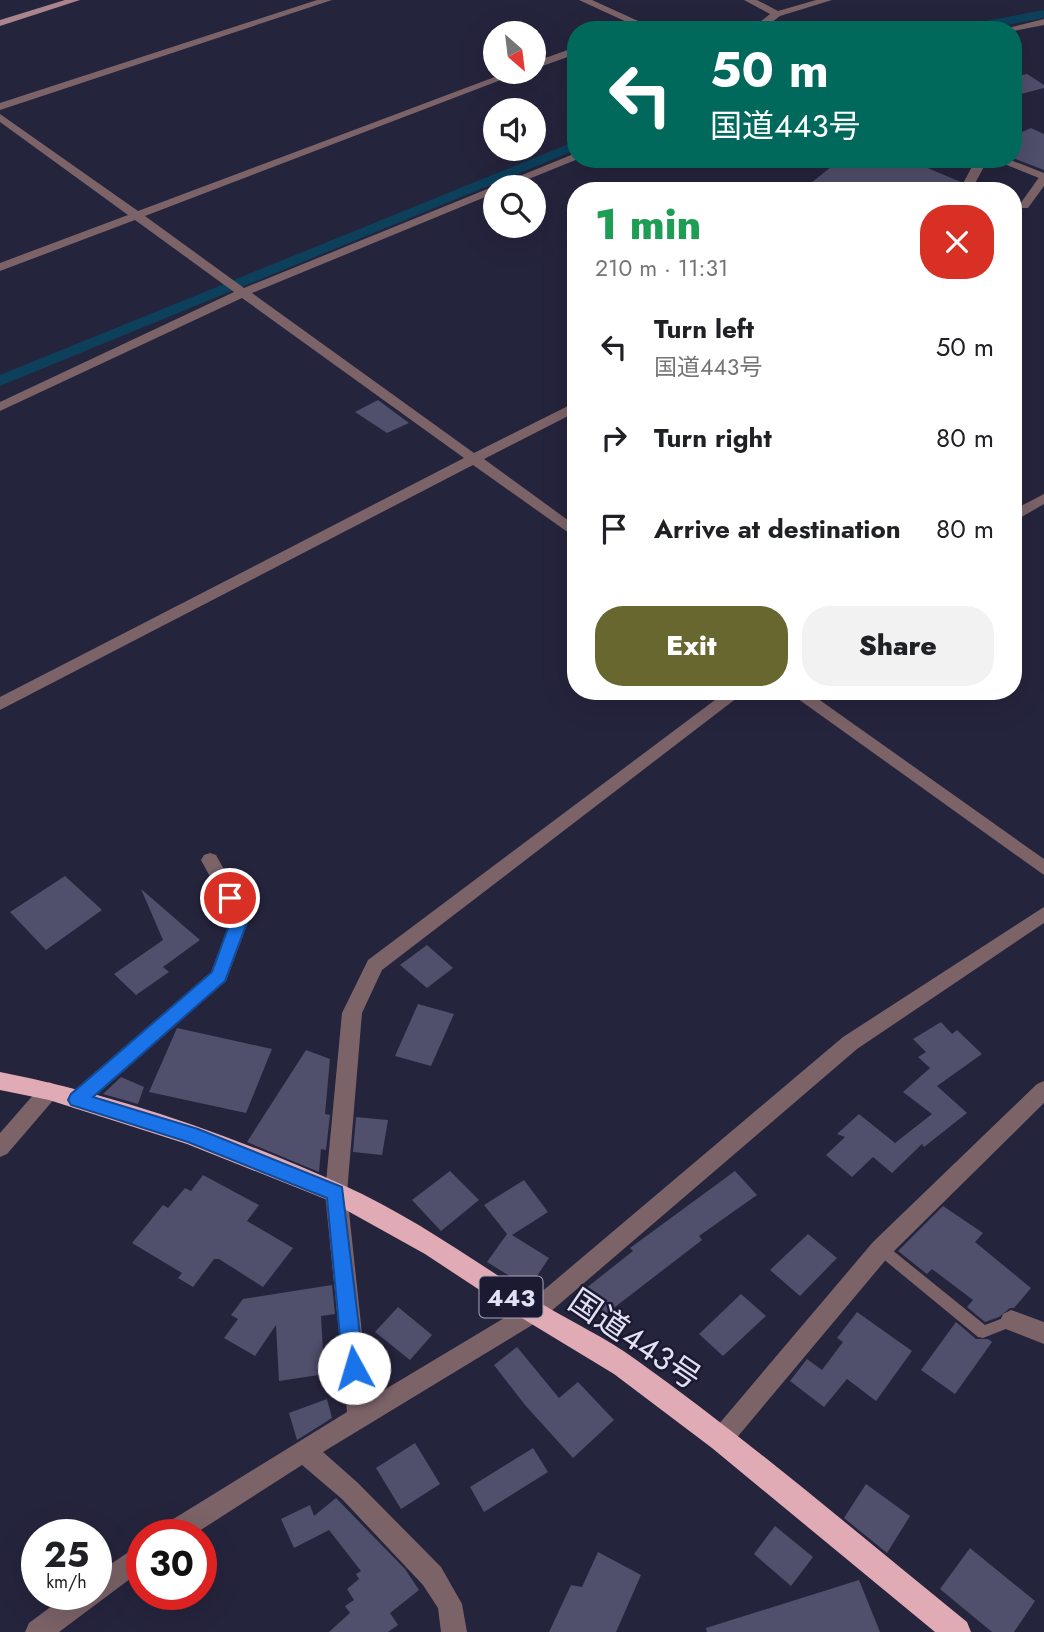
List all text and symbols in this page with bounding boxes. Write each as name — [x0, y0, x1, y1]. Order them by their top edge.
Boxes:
north arrow — [483, 21, 546, 84]
map controls — [483, 21, 546, 238]
text: 50 m — [710, 35, 829, 105]
icon: left — [595, 49, 686, 140]
button: sound — [483, 98, 546, 161]
text: 国道443号 — [710, 103, 861, 149]
button: search — [483, 175, 546, 238]
text: 1 min — [595, 194, 701, 255]
button: close — [920, 205, 994, 279]
text: 210 m · 11:31 — [595, 251, 728, 285]
text: Turn left — [654, 310, 754, 348]
icon: left — [595, 328, 633, 366]
text: 50 m — [936, 328, 994, 366]
text: 国道443号 — [654, 350, 762, 384]
icon: right — [595, 419, 633, 457]
text: Turn right — [654, 419, 772, 457]
text: 80 m — [936, 419, 994, 457]
icon: arrive — [595, 510, 633, 548]
text: Arrive at destination — [654, 510, 901, 548]
text: 80 m — [936, 510, 994, 548]
button: Exit — [595, 606, 788, 686]
button: Share — [802, 606, 994, 686]
pin — [200, 868, 260, 928]
icon: arrive — [211, 879, 249, 917]
road number: 443 — [480, 1276, 542, 1317]
street label: 国道443号 — [560, 1278, 710, 1400]
position arrow — [317, 1331, 391, 1405]
speed limit sign: 30 — [126, 1519, 217, 1610]
text: 25 — [44, 1530, 89, 1580]
text: km/h — [46, 1569, 87, 1595]

